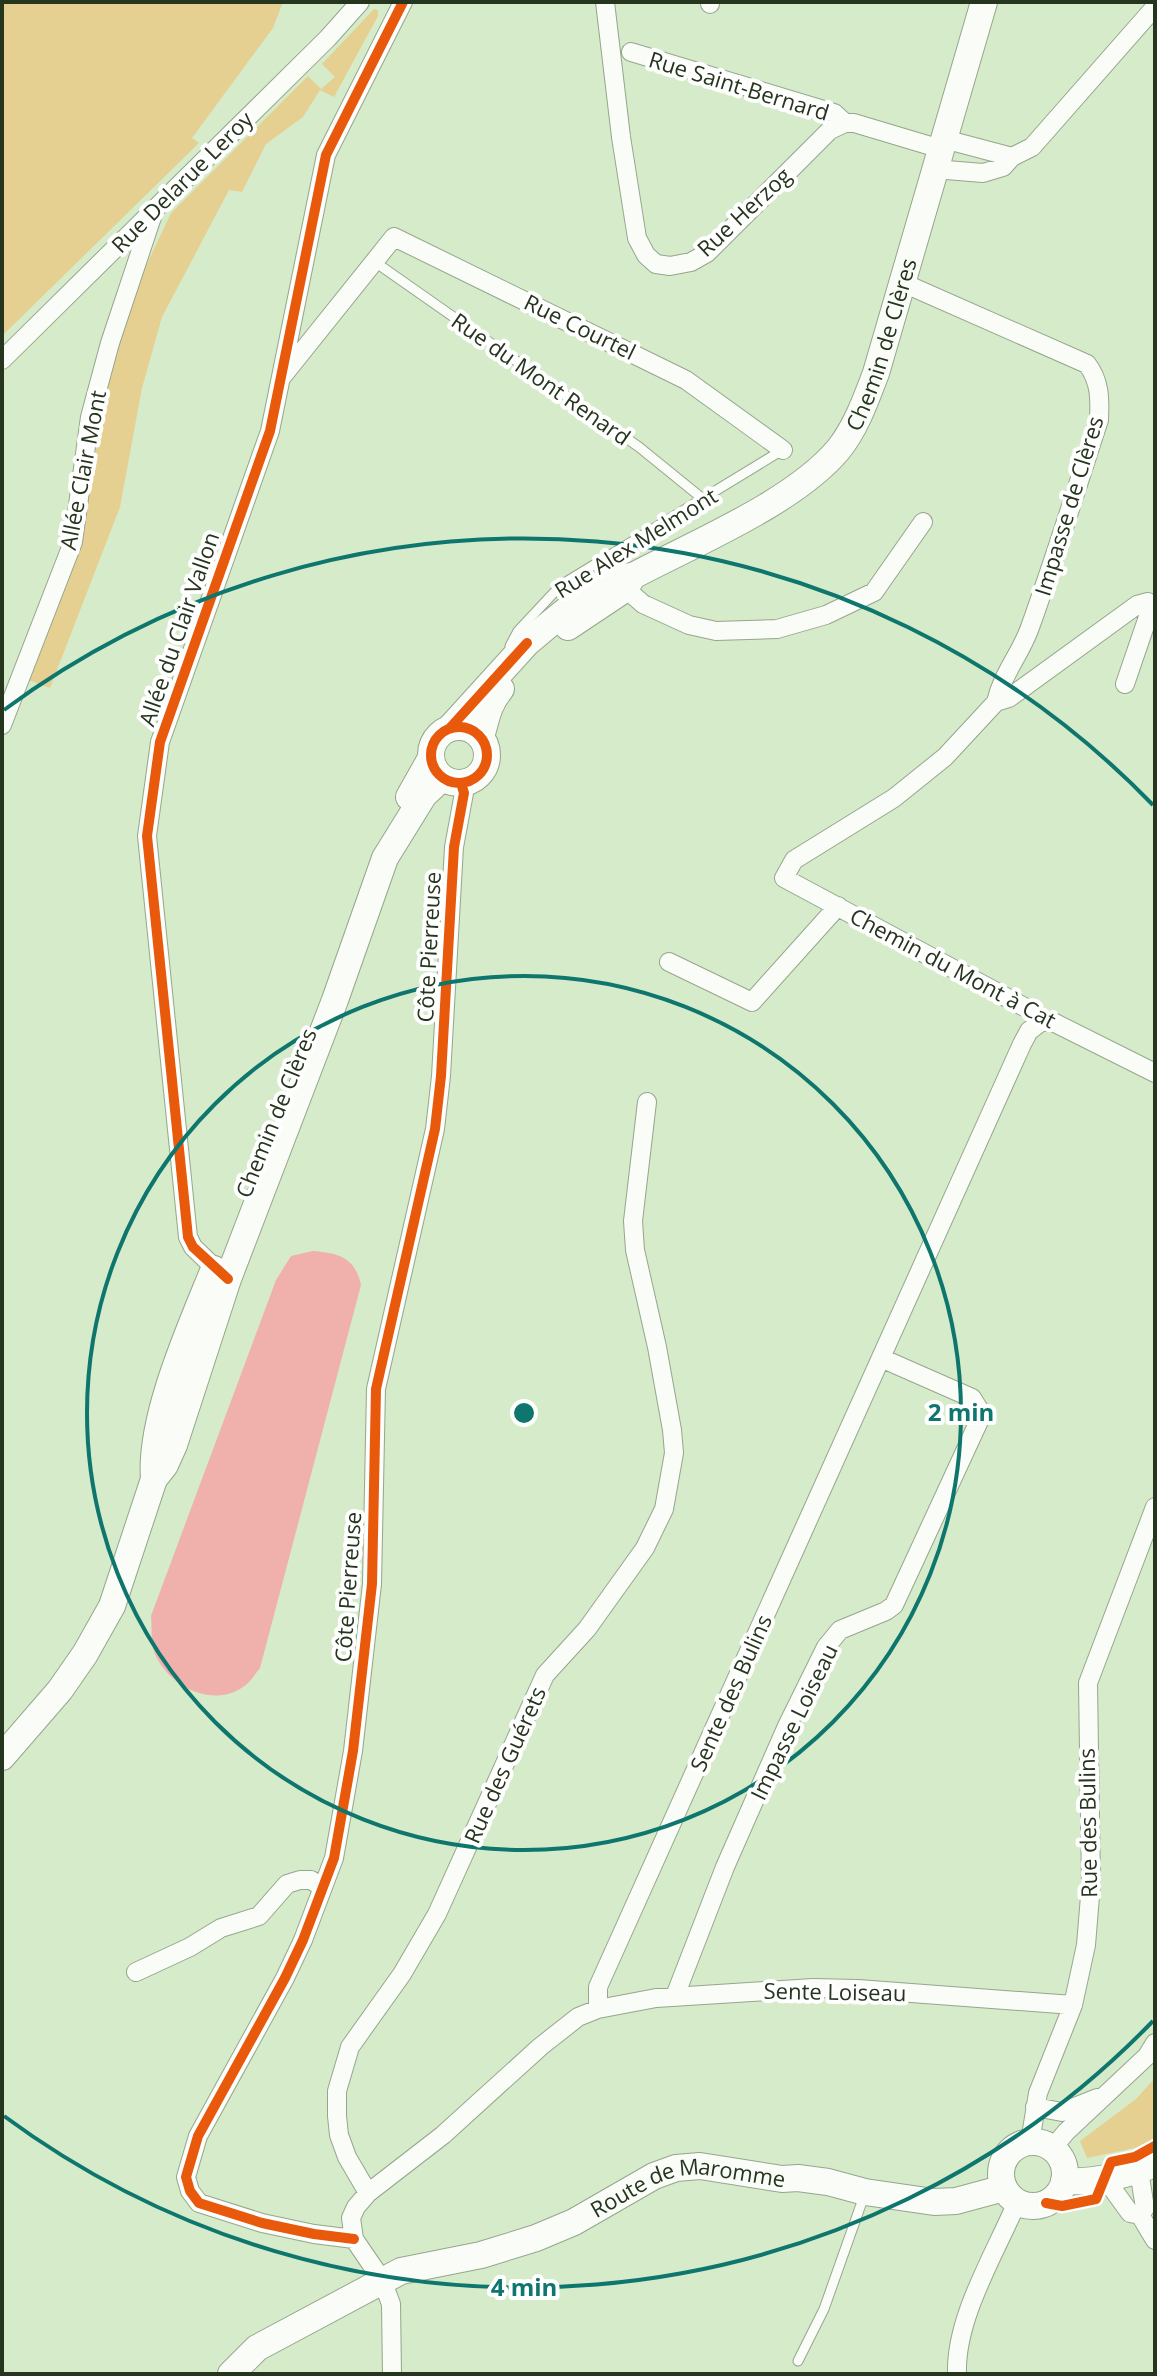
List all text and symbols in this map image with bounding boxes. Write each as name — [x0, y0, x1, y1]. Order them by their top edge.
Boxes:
street label: Rue Saint-Bernard — [645, 43, 833, 127]
street label: Rue Delarue Leroy — [104, 103, 259, 259]
street label: Rue Herzog — [690, 160, 797, 263]
street label: Chemin de Clères — [838, 254, 923, 436]
street label: Rue Courtel — [520, 286, 641, 366]
street label: Rue du Mont Renard — [446, 305, 637, 451]
street label: Allée Clair Mont — [52, 387, 112, 552]
street label: Impasse de Clères — [1026, 412, 1110, 599]
street label: Rue Alex Melmont — [548, 480, 723, 604]
street label: Allée du Clair Vallon — [131, 528, 225, 730]
street label: Côte Pierreuse — [409, 871, 447, 1023]
street label: Chemin du Mont à Cat — [845, 900, 1062, 1034]
street label: Chemin de Clères — [227, 1024, 323, 1202]
text: 2 min — [928, 1395, 994, 1428]
centre of rings — [510, 1399, 538, 1427]
street label: Côte Pierreuse — [327, 1511, 367, 1663]
street label: Sente des Bulins — [682, 1609, 778, 1776]
street label: Impasse Loiseau — [742, 1639, 844, 1805]
street label: Rue des Guérets — [456, 1681, 552, 1848]
street label: Rue des Bulins — [1071, 1748, 1103, 1898]
street label: Sente Loiseau — [763, 1975, 907, 2007]
street label: Route de Maromme — [584, 2150, 788, 2224]
text: 4 min — [491, 2270, 557, 2303]

